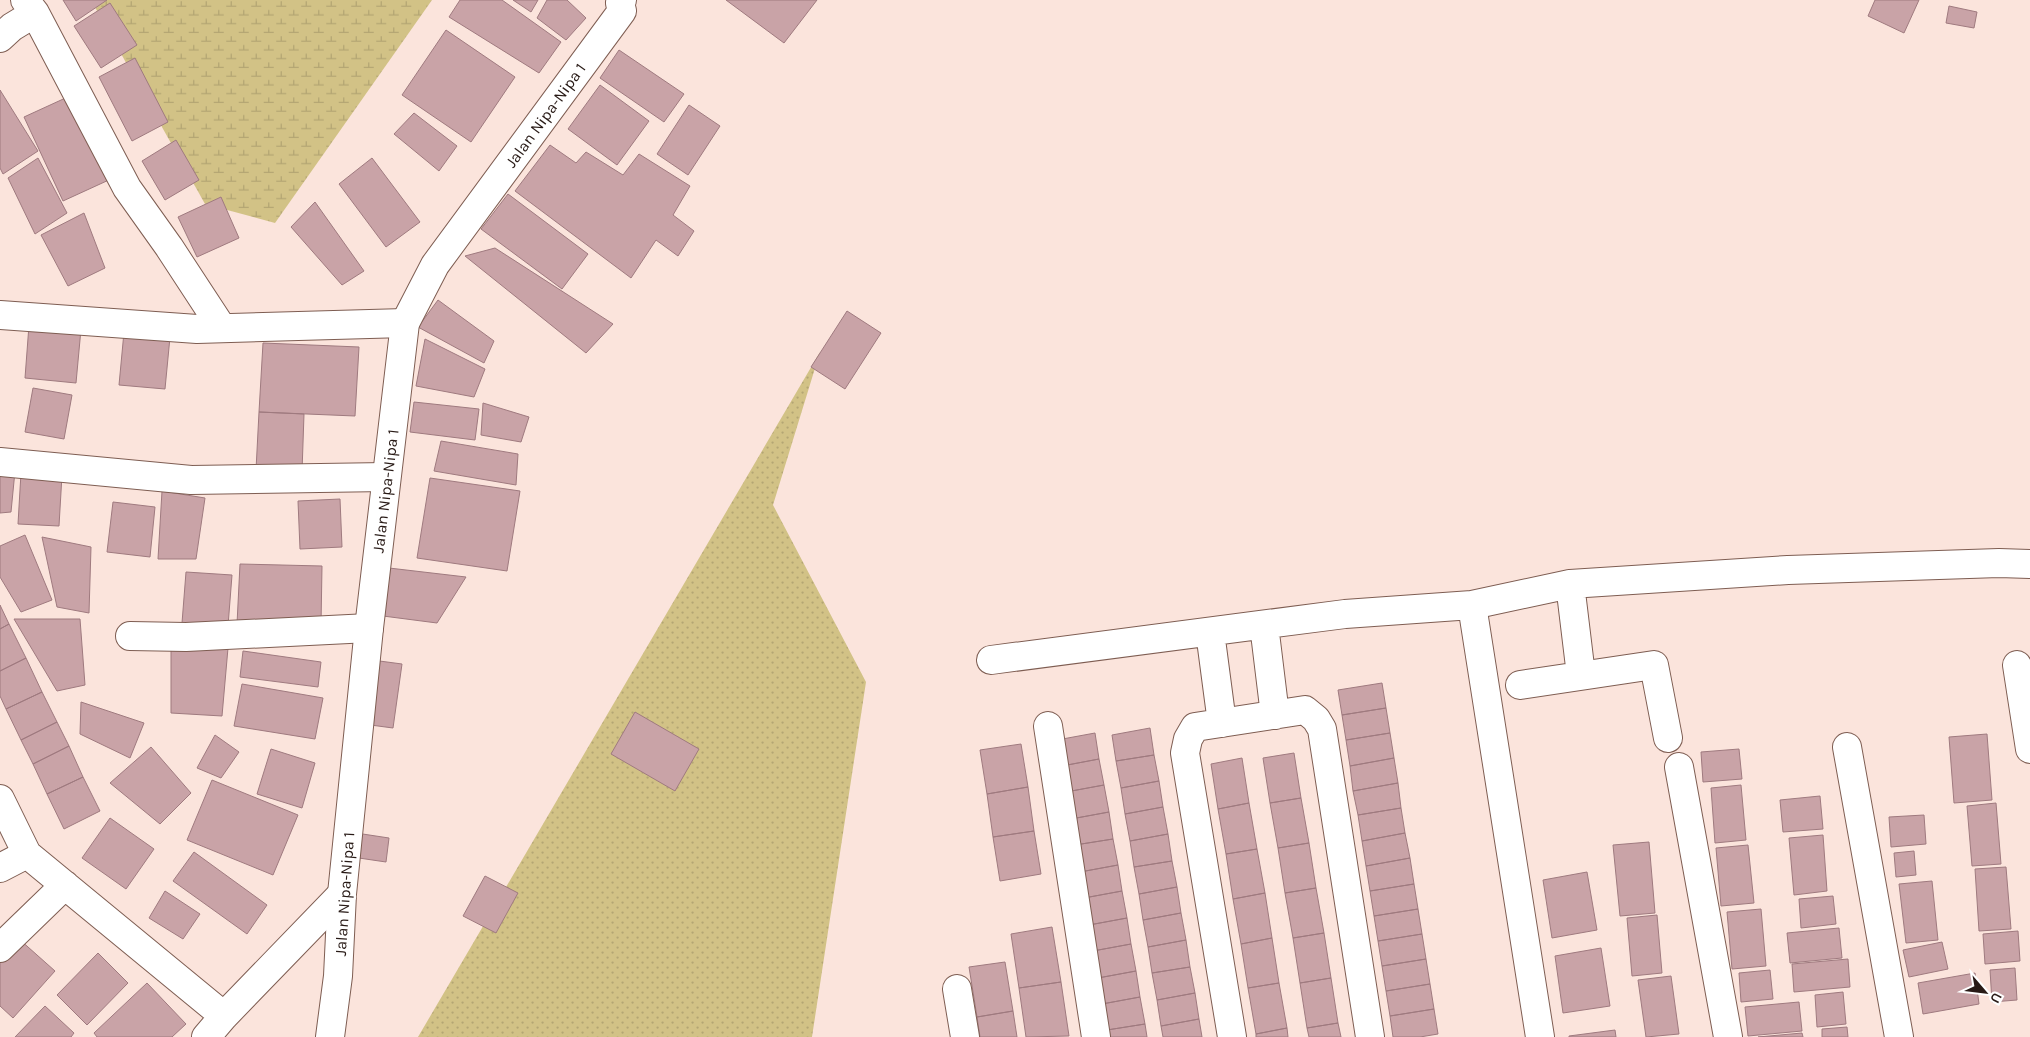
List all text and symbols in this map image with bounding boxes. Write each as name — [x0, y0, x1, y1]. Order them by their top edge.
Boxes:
street label: Jalan Nipa-Nipa 1 — [501, 59, 590, 171]
street label: Jalan Nipa-Nipa 1 — [368, 428, 403, 554]
street label: Jalan Nipa-Nipa 1 — [331, 831, 358, 957]
north arrow — [1960, 967, 2010, 1017]
text: U — [1986, 990, 2006, 1006]

